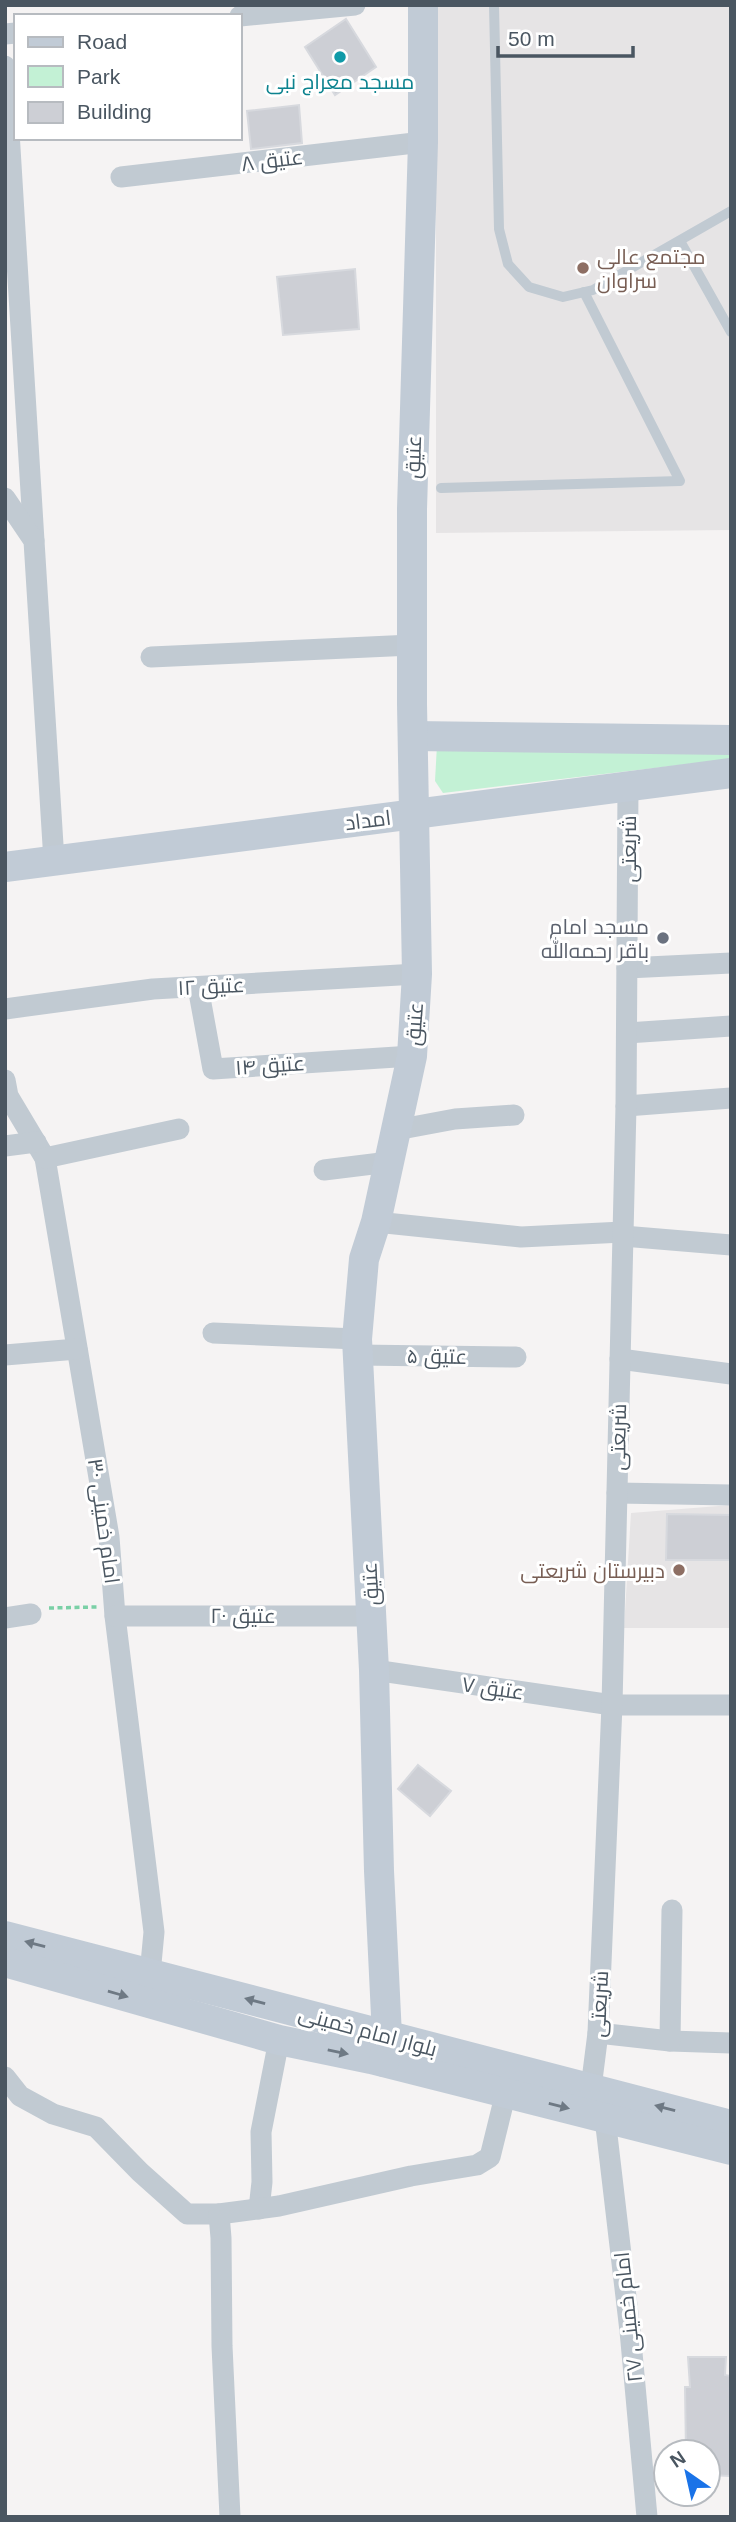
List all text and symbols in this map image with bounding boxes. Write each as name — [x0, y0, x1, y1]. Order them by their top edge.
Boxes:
legend — [14, 14, 242, 140]
scale bar — [498, 14, 633, 58]
text: 50 m — [508, 27, 555, 50]
text: Road — [77, 30, 127, 53]
marker: مسجد معراج نبی — [332, 49, 348, 65]
text: Park — [77, 65, 121, 88]
place label: مسجد معراج نبی — [266, 70, 414, 96]
text: Building — [77, 100, 152, 123]
street label: عتیق ۸ — [240, 145, 305, 177]
place label: مجتمع عالی سراوان — [597, 245, 706, 294]
marker: مجتمع عالی سراوان — [575, 260, 591, 276]
street label: عتیق — [401, 435, 427, 479]
street label: امداد — [344, 806, 392, 834]
street label: شریعتی — [617, 815, 642, 883]
place label: مسجد امام باقر رحمه‌الله — [541, 915, 649, 963]
marker: مسجد امام باقر رحمه‌الله — [655, 930, 671, 946]
street label: عتیق ۱۲ — [177, 973, 245, 1001]
street label: عتیق — [401, 1001, 429, 1047]
street label: عتیق ۱۴ — [234, 1051, 306, 1081]
street label: عتیق ۵ — [406, 1344, 468, 1370]
street label: شریعتی — [606, 1403, 632, 1471]
street label: امام خمینی ۳۰ — [81, 1457, 124, 1586]
place label: دبیرستان شریعتی — [520, 1559, 665, 1584]
street label: عتیق — [357, 1562, 385, 1606]
marker: دبیرستان شریعتی — [671, 1562, 687, 1578]
street label: عتیق ۲۰ — [210, 1604, 276, 1629]
street label: عتیق ۷ — [460, 1672, 526, 1706]
one-way arrow — [24, 1938, 46, 1949]
street label: شریعتی — [586, 1970, 614, 2038]
one-way arrow — [108, 1990, 129, 2000]
one-way arrow — [244, 1995, 266, 2006]
street label: بلوار امام خمینی — [296, 2001, 440, 2063]
one-way arrow — [327, 2047, 349, 2058]
one-way arrow — [548, 2101, 570, 2112]
one-way arrow — [654, 2102, 676, 2113]
street label: امام خمینی ۲۷ — [610, 2250, 649, 2383]
north arrow — [652, 2438, 722, 2508]
text: N — [666, 2447, 689, 2472]

